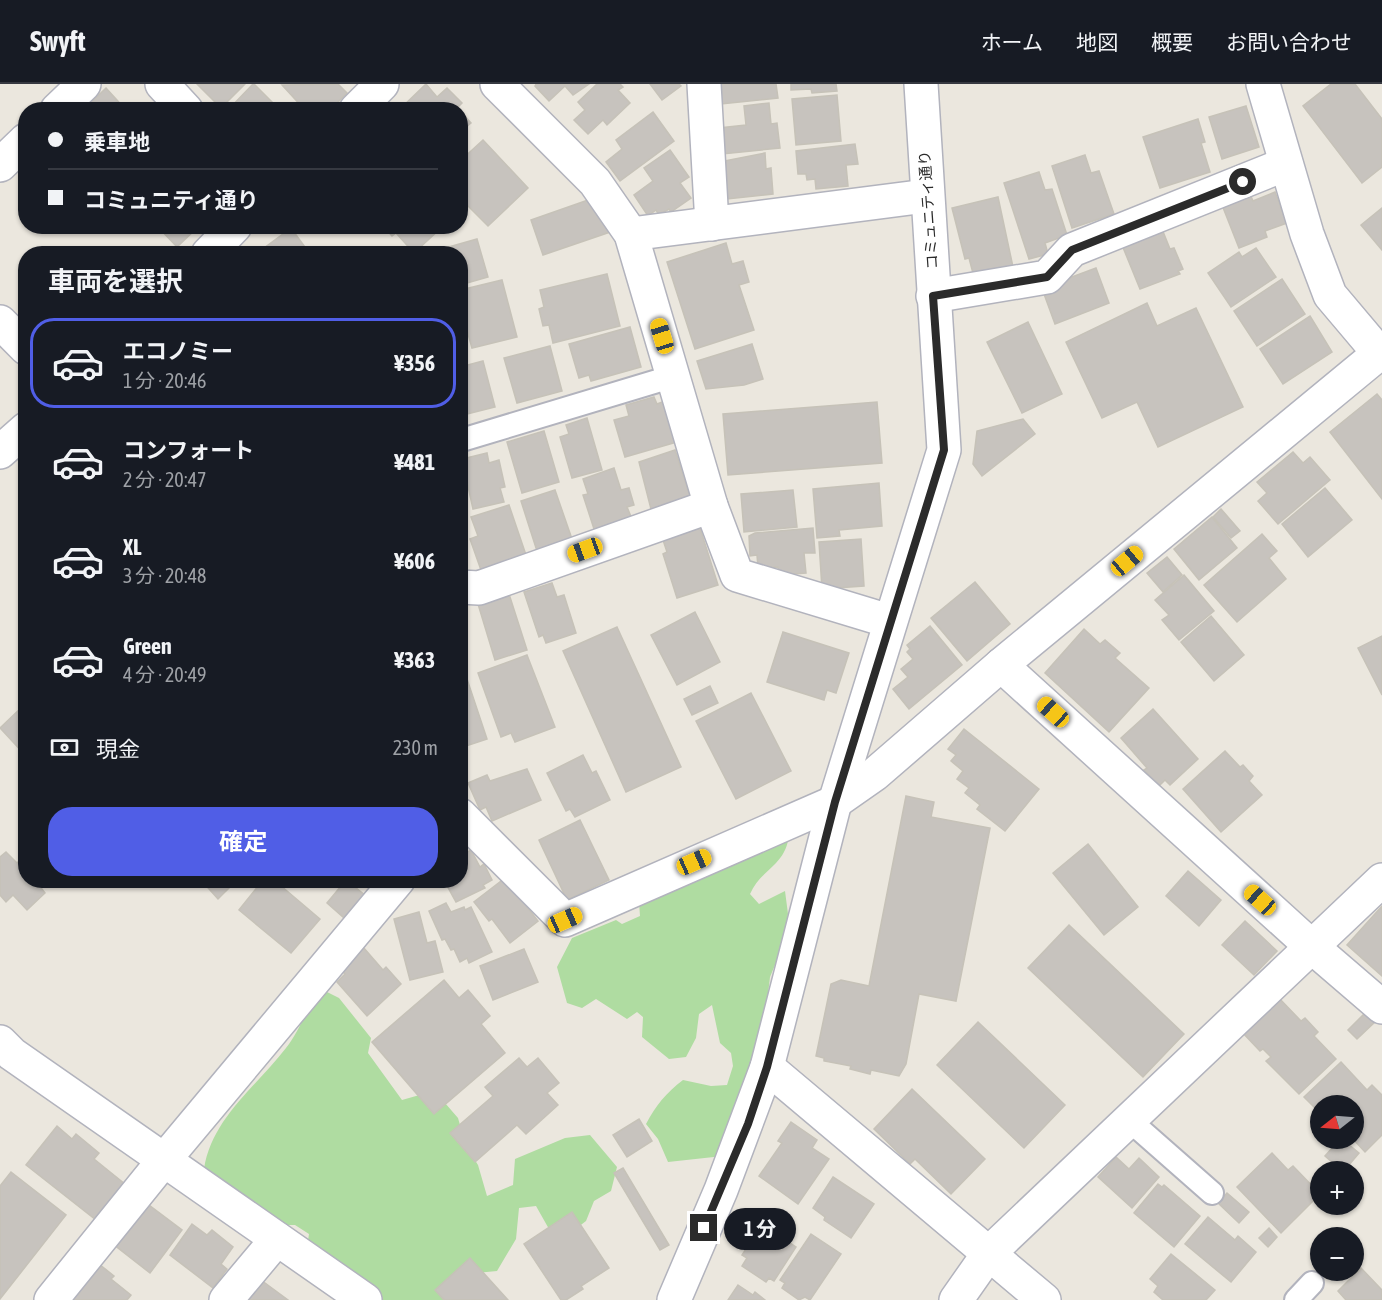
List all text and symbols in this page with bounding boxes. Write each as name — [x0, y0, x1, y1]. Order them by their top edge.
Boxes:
text: Swyft — [30, 25, 86, 57]
text: ホーム — [981, 30, 1043, 54]
text: 地図 — [1076, 30, 1118, 54]
text: 概要 — [1151, 30, 1193, 54]
text: お問い合わせ — [1226, 30, 1352, 54]
text: 乗車地 — [84, 129, 150, 155]
street label: コミュニティ通り — [915, 150, 941, 270]
route start — [1229, 168, 1256, 195]
text: コミュニティ通り — [84, 187, 259, 213]
text: 車両を選択 — [48, 266, 183, 297]
car — [648, 316, 676, 356]
icon: car — [51, 336, 105, 390]
text: エコノミー — [123, 338, 233, 364]
text: ¥356 — [394, 350, 435, 376]
text: 1 分 · 20:46 — [123, 369, 206, 392]
icon: car — [51, 435, 105, 489]
text: コンフォート — [123, 437, 254, 463]
text: ¥481 — [394, 449, 435, 475]
text: 2 分 · 20:47 — [123, 468, 206, 491]
icon: car — [51, 534, 105, 588]
text: XL — [123, 534, 141, 560]
car — [565, 535, 605, 565]
car — [1107, 543, 1147, 579]
text: ¥606 — [394, 548, 435, 574]
text: 3 分 · 20:48 — [123, 564, 206, 587]
icon: car — [51, 633, 105, 687]
text: Green — [123, 633, 172, 659]
text: ¥363 — [394, 647, 435, 673]
text: 4 分 · 20:49 — [123, 663, 206, 686]
car — [1034, 693, 1072, 731]
icon: cash — [48, 731, 81, 764]
text: 現金 — [96, 736, 140, 762]
text: 230 m — [393, 736, 438, 759]
button: 確定 — [48, 807, 438, 876]
car — [674, 846, 714, 878]
car — [1241, 881, 1279, 919]
car — [545, 904, 585, 936]
north arrow — [1310, 1095, 1364, 1149]
map controls — [1310, 1095, 1364, 1281]
button: + — [1310, 1161, 1364, 1215]
callout: 1 分 — [725, 1207, 797, 1249]
route end — [690, 1214, 717, 1241]
text: 1 分 — [744, 1217, 776, 1240]
button: − — [1310, 1227, 1364, 1281]

